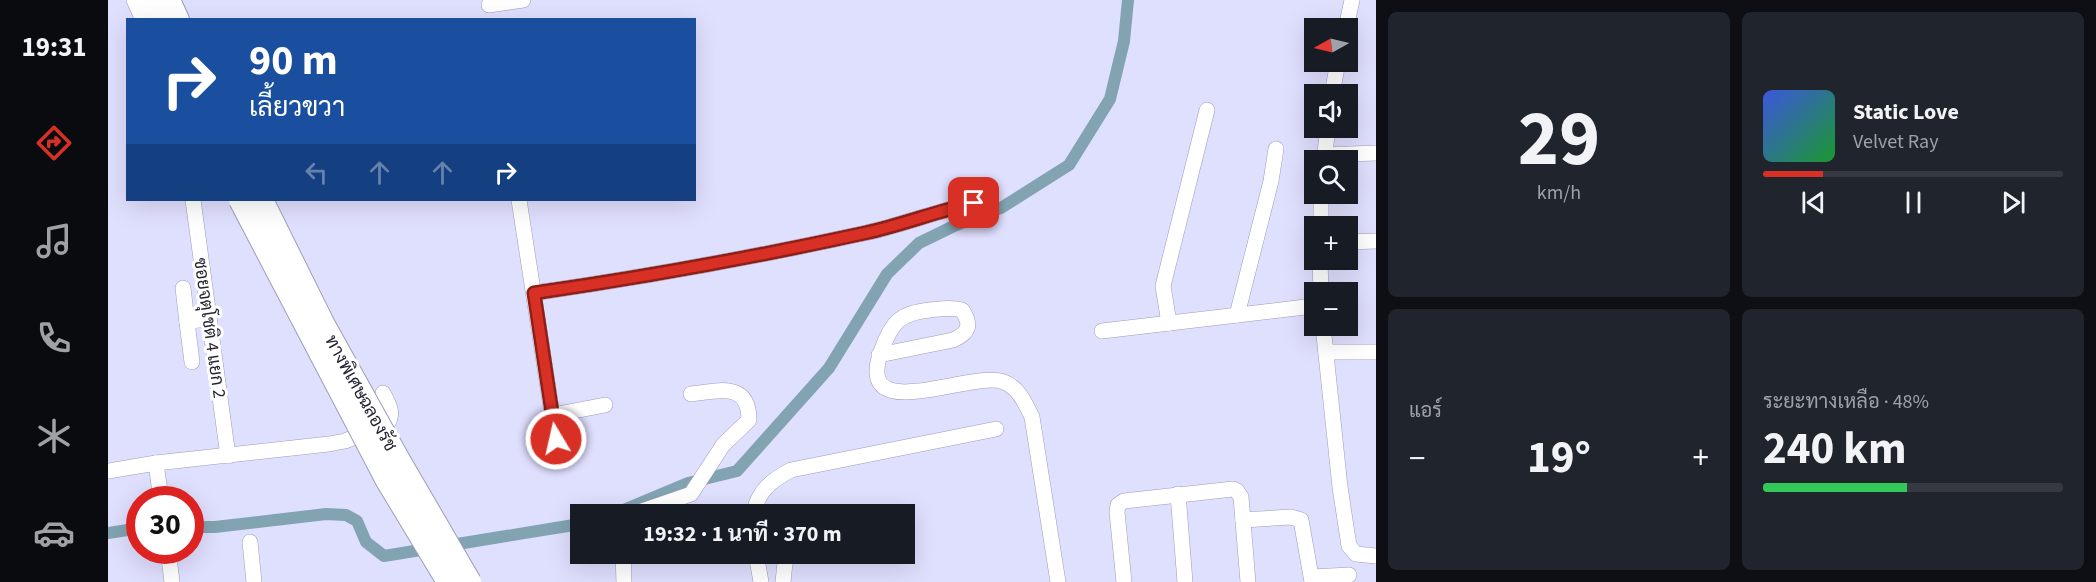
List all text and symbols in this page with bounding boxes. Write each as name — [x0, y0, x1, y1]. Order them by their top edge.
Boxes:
north arrow — [1304, 18, 1358, 72]
map controls — [1304, 18, 1358, 336]
text: 19:31 — [21, 28, 87, 67]
text: 90 m — [249, 31, 338, 91]
icon: right — [150, 42, 228, 120]
button: sound — [1304, 84, 1358, 138]
text: 29 — [1518, 84, 1600, 195]
text: เลี้ยวขวา — [249, 88, 345, 127]
text: Static Love — [1853, 96, 1959, 128]
icon: directions — [33, 122, 75, 164]
text: Velvet Ray — [1853, 128, 1939, 156]
button: search — [1304, 150, 1358, 204]
icon: left — [300, 156, 333, 189]
icon: ahead — [363, 156, 396, 189]
icon: ahead — [426, 156, 459, 189]
icon: right — [489, 156, 522, 189]
pin — [948, 177, 999, 228]
text: km/h — [1537, 179, 1581, 207]
icon: arrive — [957, 186, 990, 219]
icon: previous — [1797, 186, 1830, 219]
icon: pause — [1897, 186, 1930, 219]
icon: next — [1997, 186, 2030, 219]
button: + — [1304, 216, 1358, 270]
icon: music — [33, 220, 75, 262]
street label: ซอยจตุโชติ 4 แยก 2 — [187, 256, 233, 400]
button: − — [1304, 282, 1358, 336]
icon: phone — [33, 317, 75, 359]
street label: ทางพิเศษฉลองรัช — [318, 331, 403, 456]
text: ระยะทางเหลือ · 48% — [1763, 388, 1929, 416]
text: แอร์ — [1409, 397, 1442, 425]
position arrow — [524, 407, 588, 471]
icon: climate — [33, 415, 75, 457]
text: 240 km — [1763, 417, 1907, 481]
text: 19° — [1527, 426, 1591, 490]
text: − — [1409, 435, 1425, 482]
text: + — [1693, 435, 1709, 482]
speed limit sign: 30 — [126, 486, 204, 564]
icon: car — [33, 512, 75, 554]
text: 19:32 · 1 นาที · 370 m — [643, 518, 842, 550]

